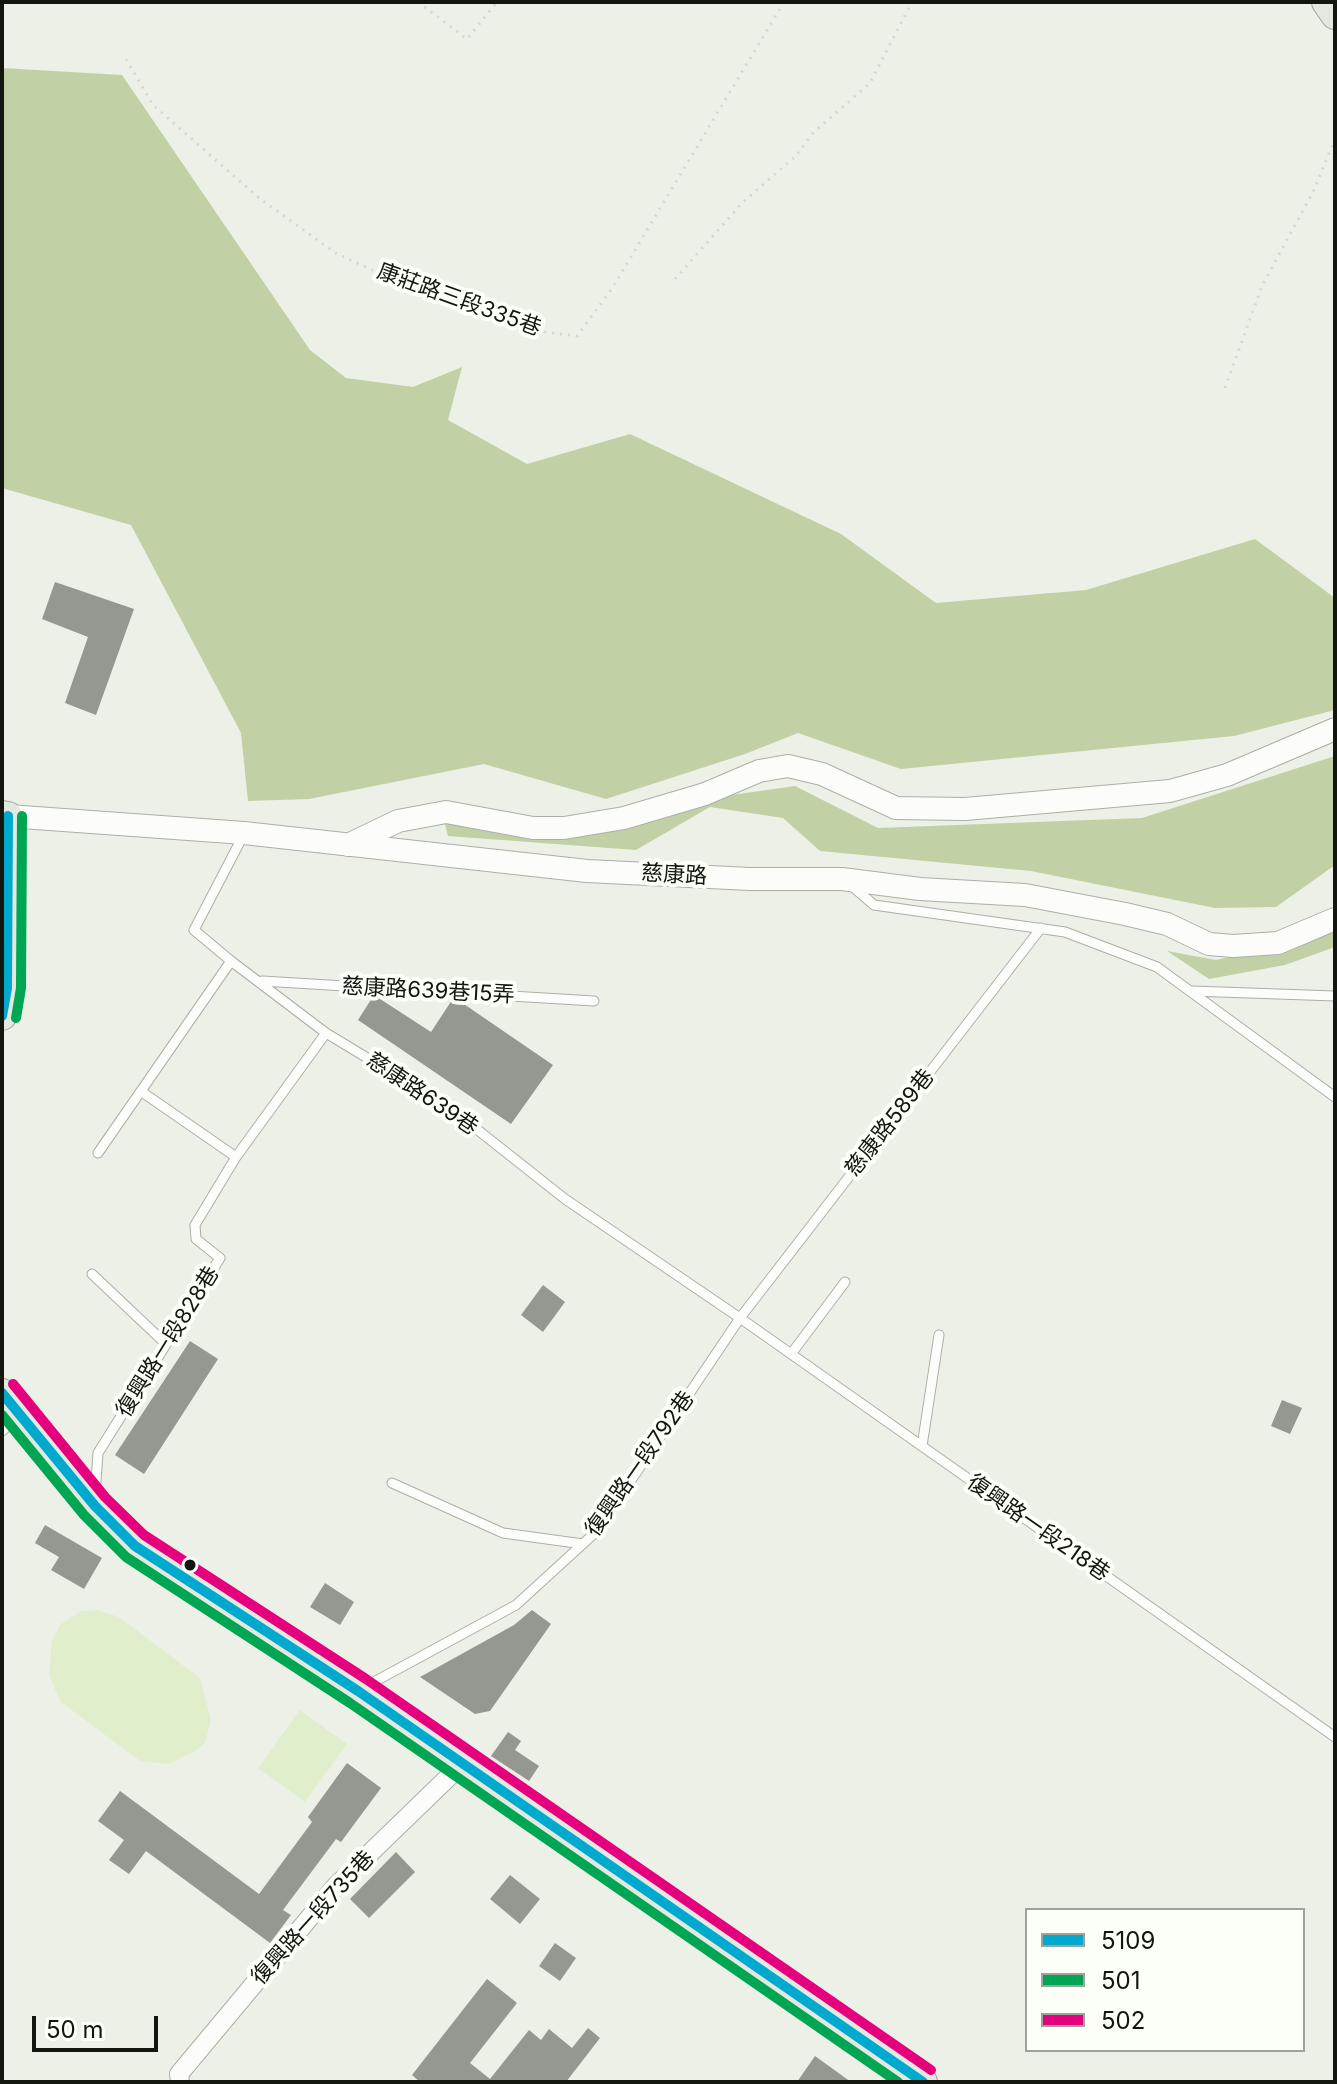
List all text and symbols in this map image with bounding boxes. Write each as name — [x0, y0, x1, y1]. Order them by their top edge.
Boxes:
street label: 康莊路三段335巷 — [373, 258, 545, 342]
street label: 慈康路 — [640, 860, 708, 890]
street label: 慈康路639巷15弄 — [341, 973, 515, 1009]
street label: 慈康路639巷 — [361, 1047, 483, 1141]
street label: 慈康路589巷 — [840, 1064, 940, 1182]
street label: 復興路一段828巷 — [111, 1262, 225, 1422]
street label: 復興路一段792巷 — [580, 1386, 700, 1542]
street label: 復興路一段218巷 — [962, 1469, 1114, 1587]
unlabelled marker — [182, 1557, 198, 1573]
street label: 復興路一段735巷 — [246, 1846, 380, 1990]
legend — [1025, 1908, 1305, 2052]
text: 5109 — [1101, 1926, 1155, 1955]
text: 501 — [1101, 1966, 1141, 1995]
scale bar — [36, 2000, 162, 2050]
text: 502 — [1101, 2006, 1145, 2035]
text: 50 m — [46, 2015, 104, 2044]

